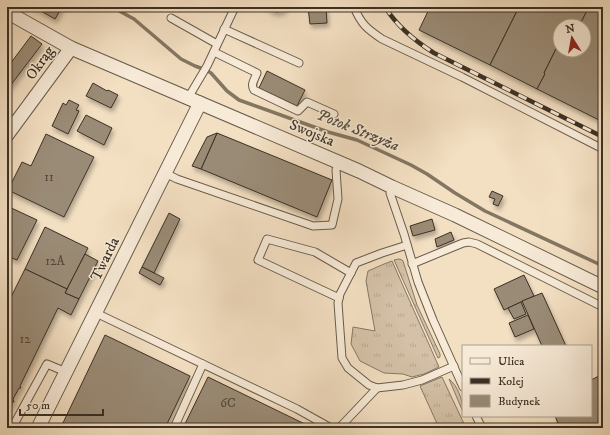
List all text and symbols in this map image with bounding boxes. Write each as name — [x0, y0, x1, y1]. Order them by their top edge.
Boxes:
north arrow — [552, 18, 592, 58]
text: N — [565, 21, 576, 37]
street label: Okrąg — [21, 42, 59, 84]
water label: Potok Strzyża — [314, 104, 402, 156]
street label: Swojska — [287, 115, 338, 151]
house number: 11 — [44, 169, 54, 185]
street label: Twarda — [86, 233, 124, 284]
house number: 12A — [45, 253, 65, 269]
house number: 12 — [19, 331, 31, 347]
legend — [462, 345, 592, 417]
text: Ulica — [498, 354, 525, 369]
text: Kolej — [498, 374, 524, 389]
scale bar — [20, 391, 103, 417]
text: Budynek — [498, 394, 540, 409]
house number: 6C — [220, 395, 236, 411]
text: 50 m — [26, 398, 50, 413]

